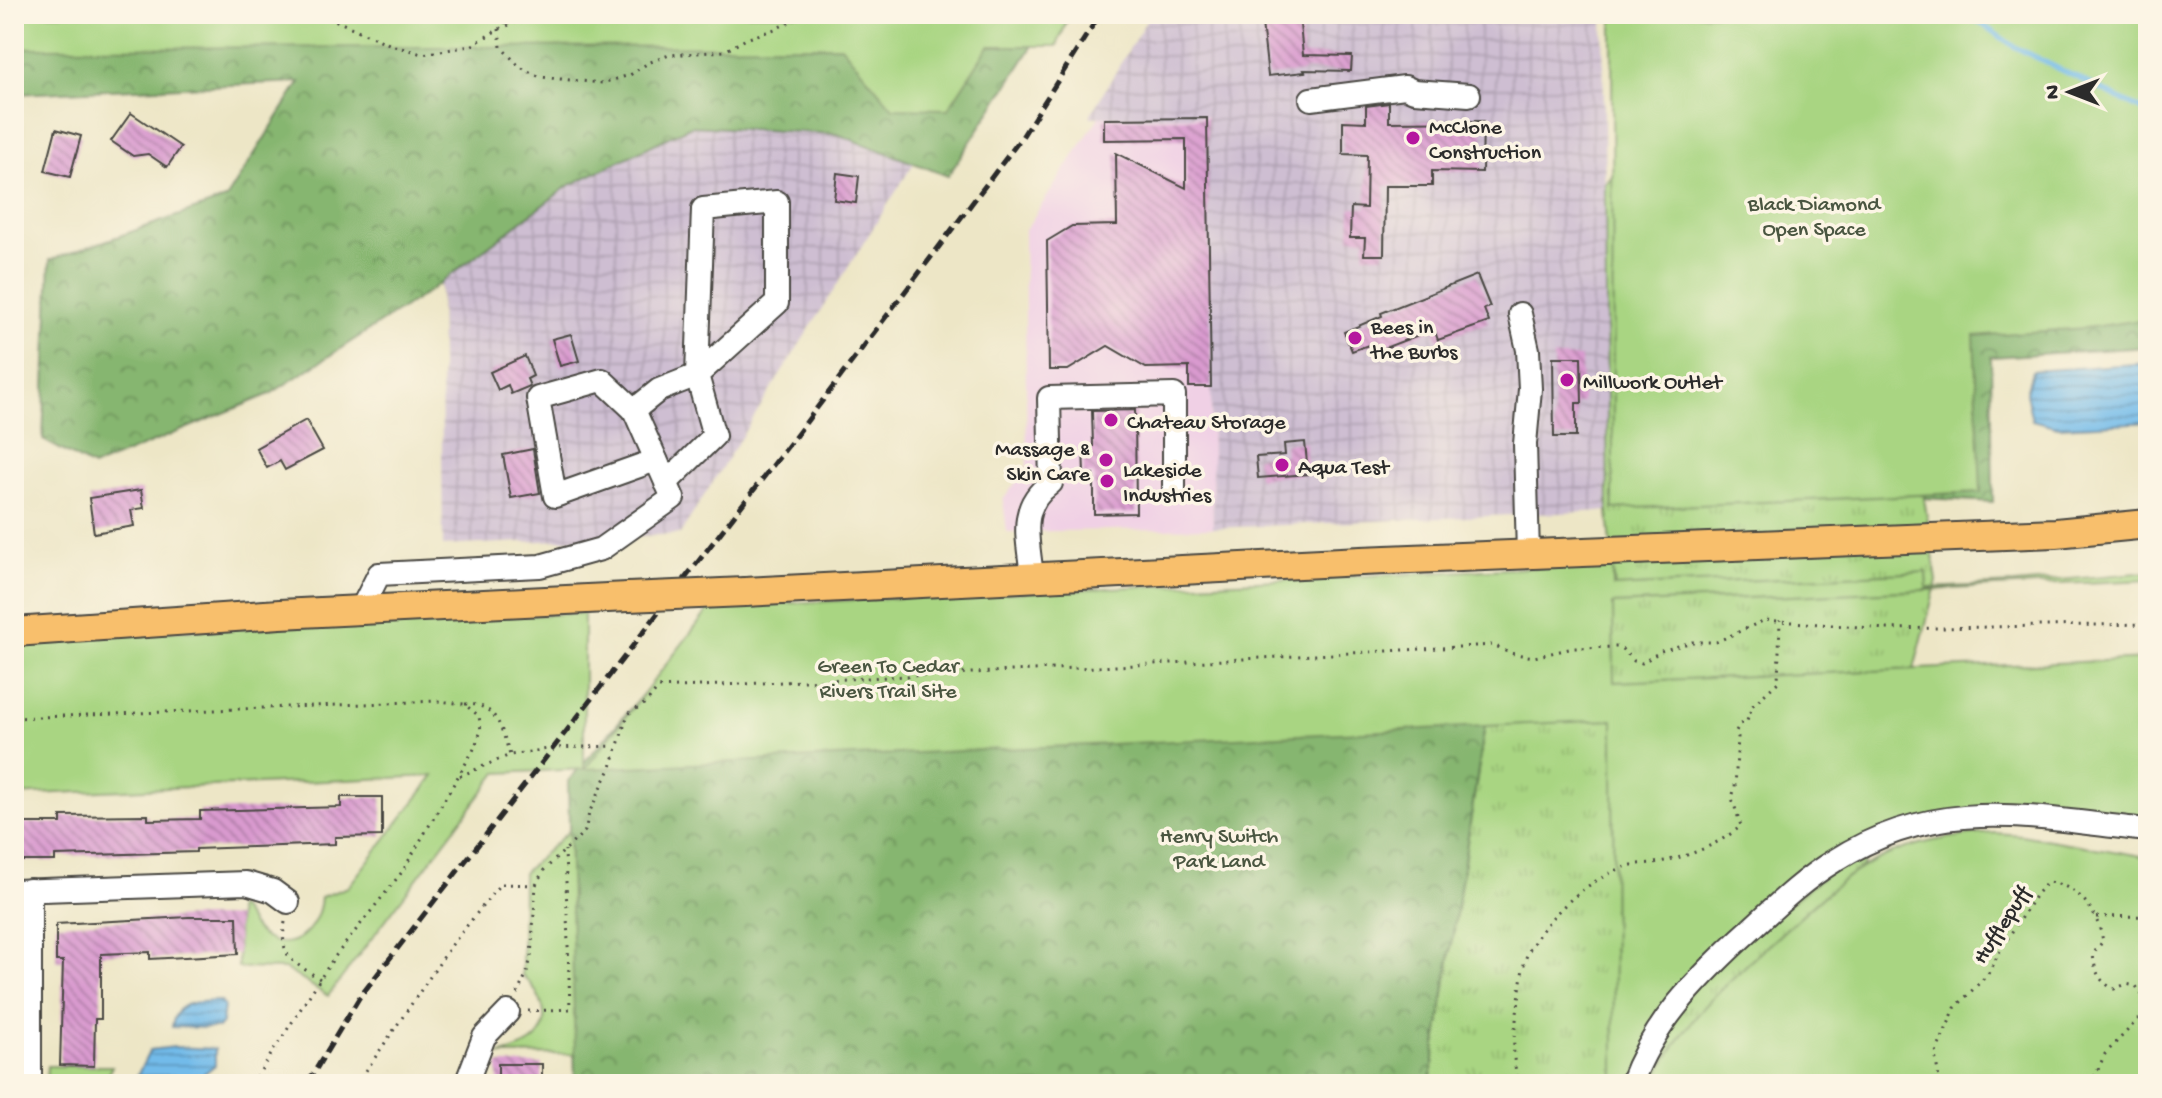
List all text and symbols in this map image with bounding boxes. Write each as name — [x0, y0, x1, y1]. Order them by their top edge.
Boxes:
north arrow — [2030, 52, 2110, 132]
text: N — [2041, 85, 2067, 99]
place label: McClone Construction — [1429, 116, 1542, 167]
marker: McClone Construction — [1404, 129, 1422, 147]
park label: Black Diamond Open Space — [1747, 193, 1882, 244]
place label: Bees in the Burbs — [1369, 316, 1458, 367]
marker: Bees in the Burbs — [1346, 329, 1364, 347]
marker: Millwork Outlet — [1558, 371, 1576, 389]
place label: Millwork Outlet — [1583, 371, 1724, 397]
marker: Chateau Storage — [1102, 411, 1120, 429]
place label: Chateau Storage — [1127, 411, 1286, 437]
place label: Massage & Skin Care — [995, 438, 1091, 489]
marker: Massage & Skin Care — [1097, 451, 1115, 469]
marker: Aqua Test — [1273, 456, 1291, 474]
place label: Aqua Test — [1298, 456, 1391, 482]
place label: Lakeside Industries — [1123, 459, 1212, 510]
marker: Lakeside Industries — [1098, 472, 1116, 490]
park label: Green To Cedar Rivers Trail Site — [817, 655, 961, 706]
park label: Henry Switch Park Land — [1160, 825, 1278, 876]
street label: Hufflepuff — [1969, 881, 2039, 970]

